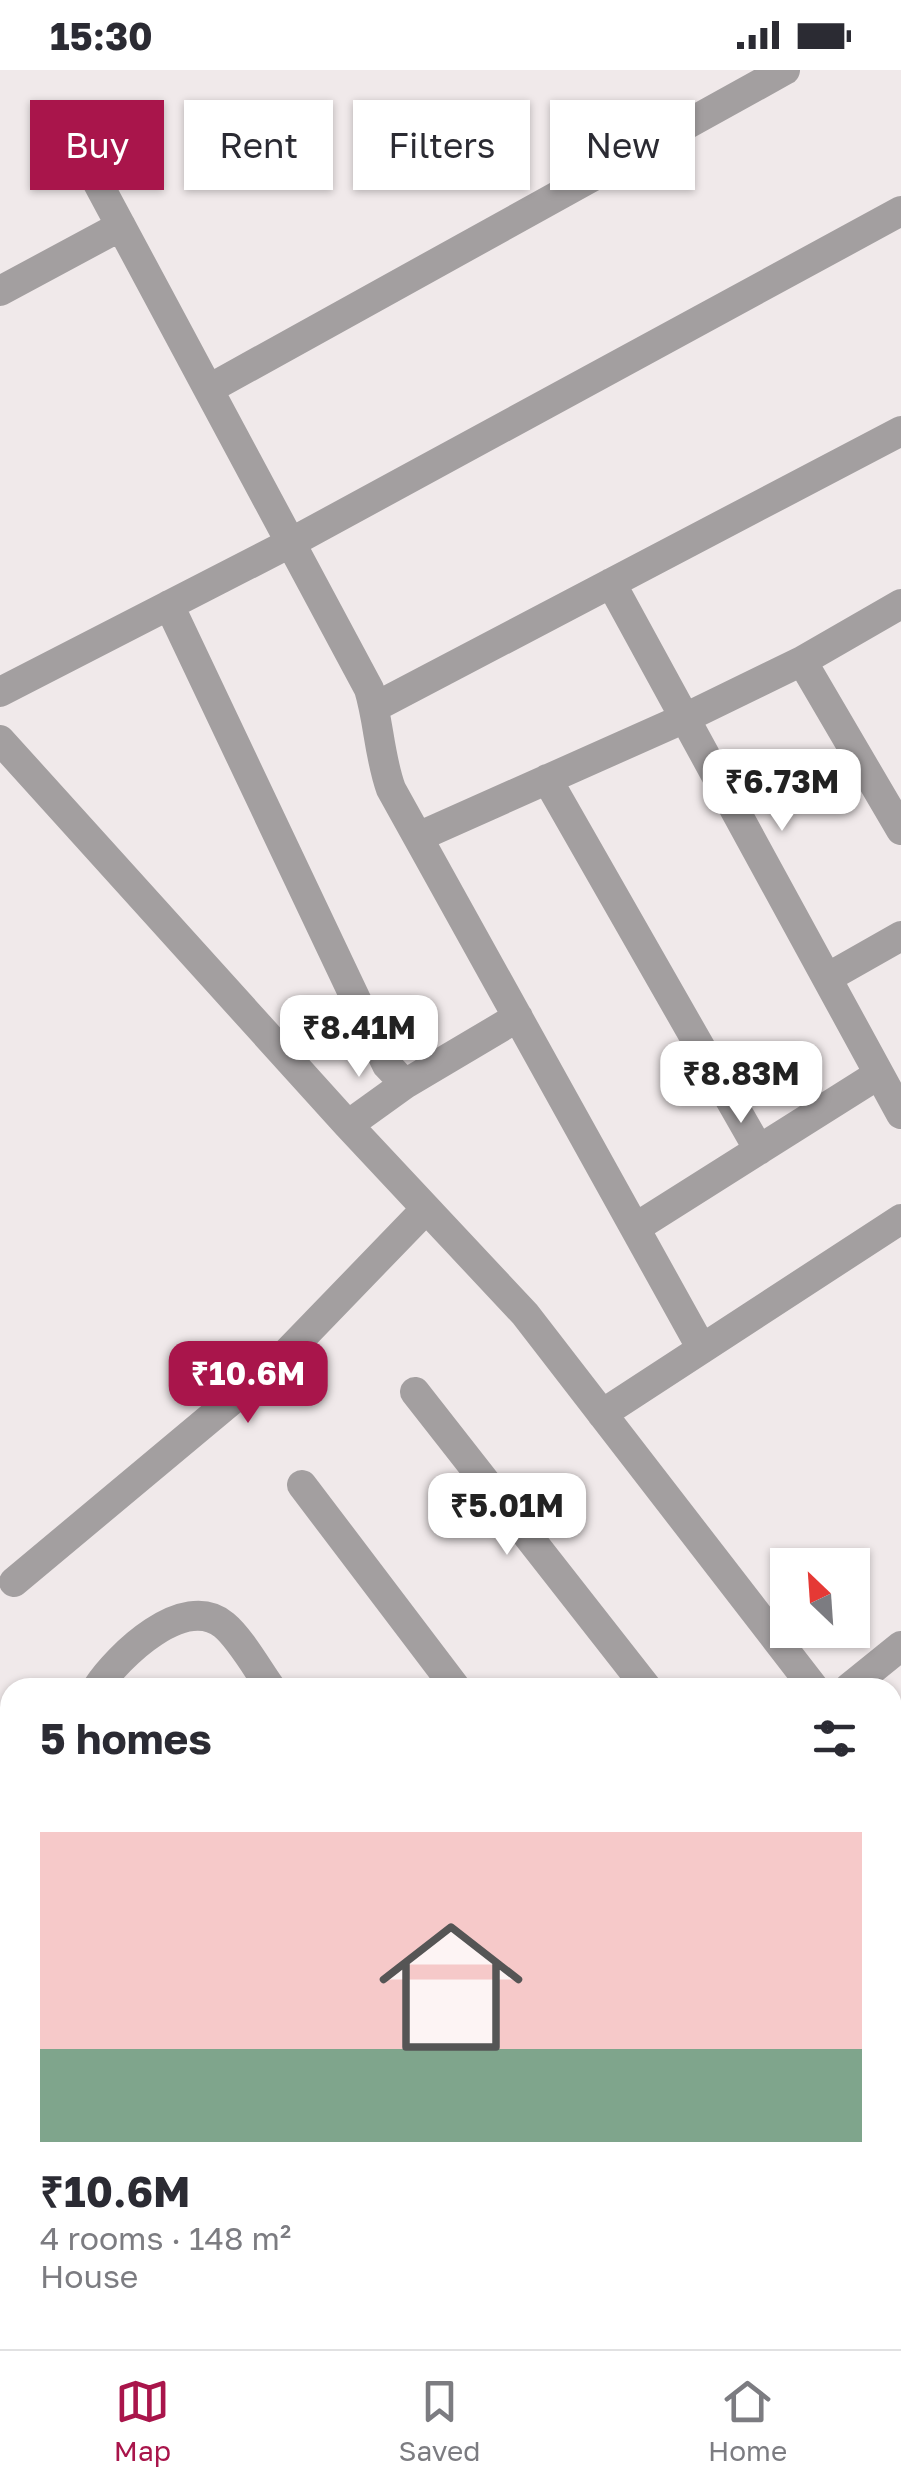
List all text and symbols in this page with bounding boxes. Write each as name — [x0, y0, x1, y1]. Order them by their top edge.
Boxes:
text: 15:30 — [50, 13, 153, 58]
chip: Buy — [30, 100, 164, 190]
chip: Rent — [184, 100, 333, 190]
chip: Filters — [353, 100, 530, 190]
chip: New — [550, 100, 695, 190]
pin: ₹6.73M — [701, 749, 863, 834]
text: ₹6.73M — [725, 762, 839, 800]
pin: ₹8.41M — [278, 995, 440, 1080]
text: ₹8.41M — [302, 1008, 416, 1046]
pin: ₹8.83M — [660, 1041, 822, 1126]
text: ₹8.83M — [682, 1054, 800, 1092]
pin: ₹10.6M — [167, 1341, 329, 1426]
text: ₹10.6M — [191, 1354, 305, 1392]
pin: ₹5.01M — [426, 1473, 588, 1558]
text: ₹5.01M — [450, 1486, 564, 1524]
north arrow — [770, 1548, 870, 1648]
map controls — [770, 1548, 870, 1648]
icon: filters — [807, 1711, 862, 1766]
text: 5 homes — [40, 1713, 212, 1763]
icon: home — [361, 1897, 541, 2077]
text: ₹10.6M — [40, 2166, 190, 2216]
text: 4 rooms · 148 m² — [40, 2219, 291, 2257]
text: House — [40, 2257, 138, 2295]
tab: Map — [114, 2374, 171, 2467]
tab: Saved — [399, 2374, 480, 2467]
tab: Home — [708, 2374, 787, 2467]

